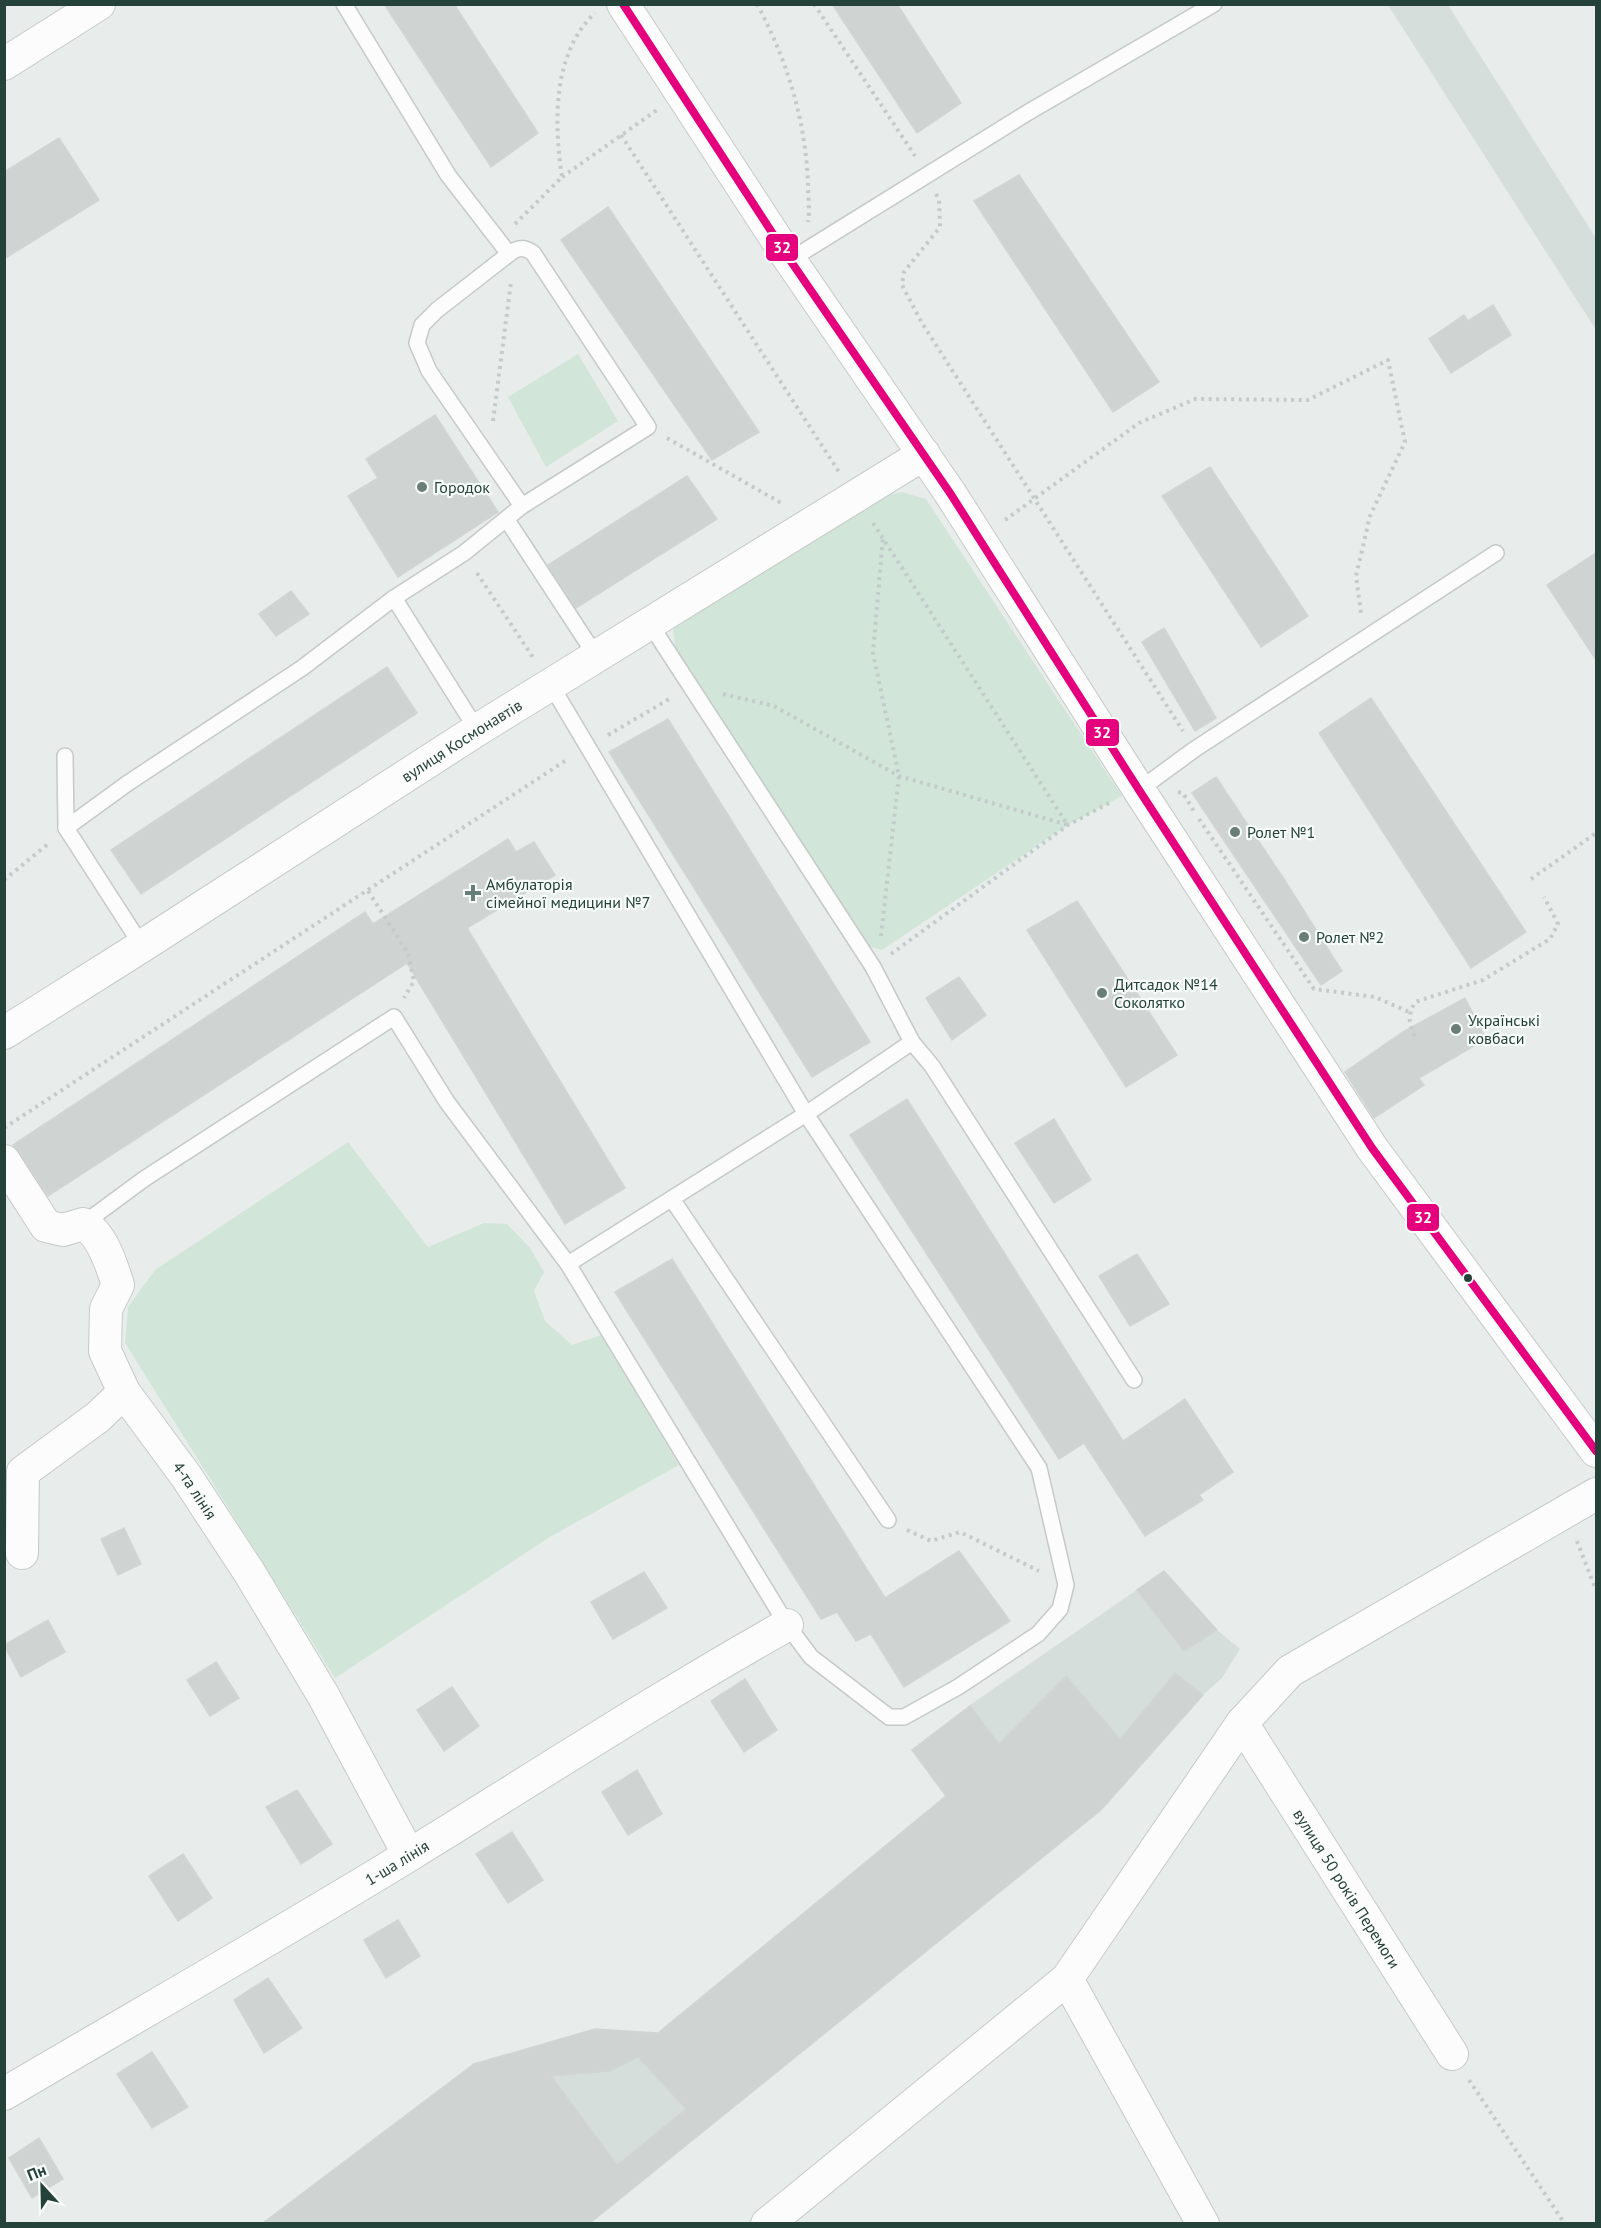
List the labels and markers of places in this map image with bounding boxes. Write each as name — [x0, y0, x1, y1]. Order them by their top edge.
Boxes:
place label: Городок — [434, 477, 490, 497]
marker: Городок — [415, 480, 429, 494]
place label: Ролет №1 — [1247, 822, 1315, 842]
marker: Ролет №1 — [1228, 825, 1242, 839]
place label: Амбулаторія сімейної медицини №7 — [486, 874, 650, 912]
marker: Амбулаторія сімейної медицини №7 — [464, 884, 482, 902]
place label: Ролет №2 — [1316, 927, 1384, 947]
marker: Ролет №2 — [1297, 930, 1311, 944]
place label: Дитсадок №14 Соколятко — [1114, 974, 1218, 1012]
marker: Дитсадок №14 Соколятко — [1095, 986, 1109, 1000]
place label: Українські ковбаси — [1468, 1010, 1540, 1048]
marker: Українські ковбаси — [1449, 1022, 1463, 1036]
unlabelled marker — [1462, 1272, 1474, 1284]

